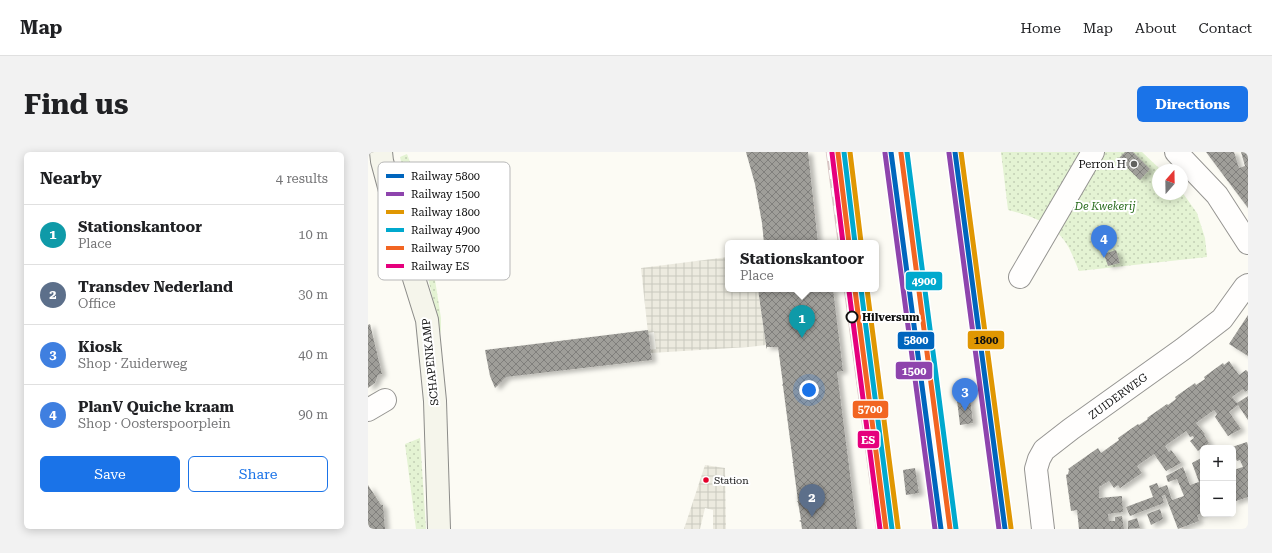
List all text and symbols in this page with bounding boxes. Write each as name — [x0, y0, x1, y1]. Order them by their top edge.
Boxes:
text: Map — [20, 16, 62, 39]
text: Home — [1020, 20, 1061, 36]
text: Map — [1083, 20, 1113, 36]
text: About — [1135, 20, 1177, 36]
text: Contact — [1199, 20, 1252, 36]
button: Directions — [1137, 86, 1248, 122]
text: Find us — [24, 88, 128, 121]
place label: Perron H — [1078, 158, 1126, 171]
marker: Perron H — [1129, 159, 1139, 169]
legend — [378, 162, 510, 280]
north arrow — [1152, 164, 1188, 200]
text: Nearby — [40, 168, 102, 188]
text: Railway 5800 — [411, 170, 480, 183]
text: 4 results — [276, 171, 328, 186]
text: Railway 1500 — [411, 188, 480, 201]
park label: De Kwekerij — [1073, 200, 1136, 213]
text: Railway 1800 — [411, 206, 480, 219]
text: Stationskantoor — [78, 218, 202, 236]
text: Railway 4900 — [411, 224, 480, 237]
pin: 4 — [1091, 225, 1117, 258]
text: 1 — [49, 227, 57, 242]
text: 10 m — [298, 227, 328, 242]
text: Place — [78, 236, 112, 251]
popup — [725, 240, 879, 292]
text: Railway 5700 — [411, 242, 480, 255]
text: Stationskantoor — [740, 250, 864, 268]
text: Railway ES — [411, 260, 469, 273]
text: Place — [740, 268, 774, 283]
line badge: 4900 — [905, 271, 943, 291]
text: 4900 — [912, 275, 936, 288]
text: Transdev Nederland — [78, 278, 233, 296]
text: 2 — [49, 287, 57, 302]
text: 30 m — [298, 287, 328, 302]
text: Office — [78, 296, 116, 311]
pin: 1 — [789, 305, 815, 338]
marker: Hilversum — [845, 310, 859, 324]
place label: Hilversum — [862, 311, 920, 324]
street label: SCHAPENKAMP — [419, 318, 442, 406]
line badge: 1800 — [967, 330, 1005, 350]
line badge: 5800 — [897, 331, 935, 350]
text: 5800 — [904, 334, 928, 347]
text: 1800 — [974, 334, 998, 347]
text: Kiosk — [78, 338, 123, 356]
text: 3 — [49, 347, 57, 362]
text: 40 m — [298, 347, 328, 362]
text: Shop · Zuiderweg — [78, 356, 187, 371]
line badge: 1500 — [895, 361, 933, 380]
text: 1500 — [902, 365, 926, 378]
street label: ZUIDERWEG — [1086, 370, 1151, 422]
pin: 3 — [952, 378, 978, 411]
your location — [799, 380, 819, 400]
text: PlanV Quiche kraam — [78, 398, 234, 416]
line badge: 5700 — [852, 400, 889, 419]
text: 5700 — [858, 403, 882, 416]
text: 4 — [49, 407, 57, 422]
text: 90 m — [298, 407, 328, 422]
text: Shop · Oosterspoorplein — [78, 416, 231, 431]
line badge: ES — [857, 430, 880, 449]
text: ES — [861, 434, 875, 447]
map controls — [1200, 445, 1236, 517]
button: + — [1200, 445, 1236, 481]
button: Save — [40, 456, 180, 492]
button: Share — [188, 456, 328, 492]
marker: Station — [701, 475, 711, 485]
place label: Station — [714, 475, 749, 486]
button: − — [1200, 481, 1236, 517]
pin: 2 — [799, 484, 825, 517]

